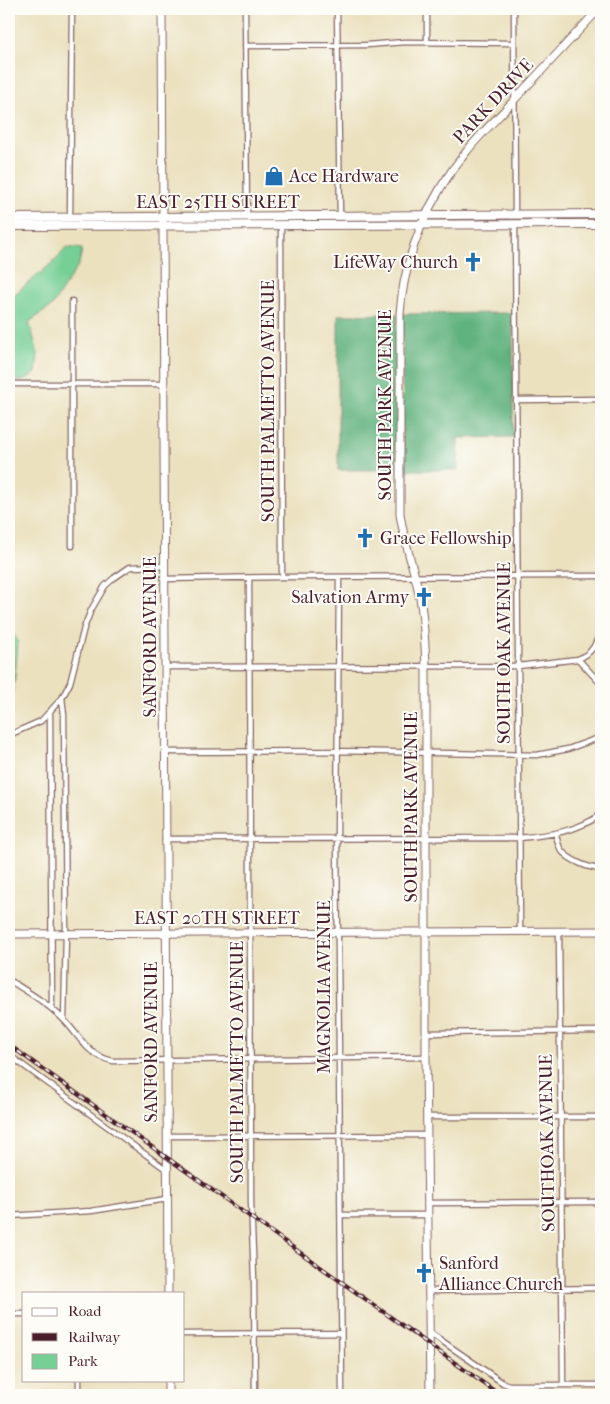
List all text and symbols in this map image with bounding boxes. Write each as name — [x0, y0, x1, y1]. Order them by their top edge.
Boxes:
street label: PARK DRIVE — [449, 55, 538, 148]
shop icon: Ace Hardware — [263, 165, 285, 187]
place label: Ace Hardware — [288, 166, 399, 187]
street label: EAST 25TH STREET — [136, 192, 301, 213]
church icon: LifeWay Church — [462, 251, 484, 273]
place label: LifeWay Church — [333, 252, 458, 273]
street label: SOUTH PALMETTO AVENUE — [258, 280, 279, 522]
street label: SOUTH PARK AVENUE — [375, 309, 396, 501]
church icon: Grace Fellowship — [354, 527, 376, 549]
place label: Grace Fellowship — [380, 528, 512, 549]
street label: SANFORD AVENUE — [140, 557, 161, 717]
street label: SOUTH OAK AVENUE — [494, 562, 515, 744]
church icon: Salvation Army — [413, 586, 435, 608]
place label: Salvation Army — [291, 587, 410, 608]
street label: SOUTH PARK AVENUE — [401, 711, 422, 903]
street label: MAGNOLIA AVENUE — [314, 900, 335, 1074]
street label: EAST 20TH STREET — [134, 908, 301, 929]
street label: SOUTH PALMETTO AVENUE — [227, 941, 248, 1183]
street label: SANFORD AVENUE — [141, 962, 162, 1122]
street label: SOUTHOAK AVENUE — [535, 1054, 560, 1232]
place label: Sanford Alliance Church — [438, 1253, 563, 1295]
church icon: Sanford Alliance Church — [413, 1262, 435, 1284]
legend — [22, 1292, 185, 1382]
text: Road — [68, 1302, 102, 1320]
text: Railway — [68, 1328, 121, 1346]
text: Park — [68, 1352, 98, 1370]

